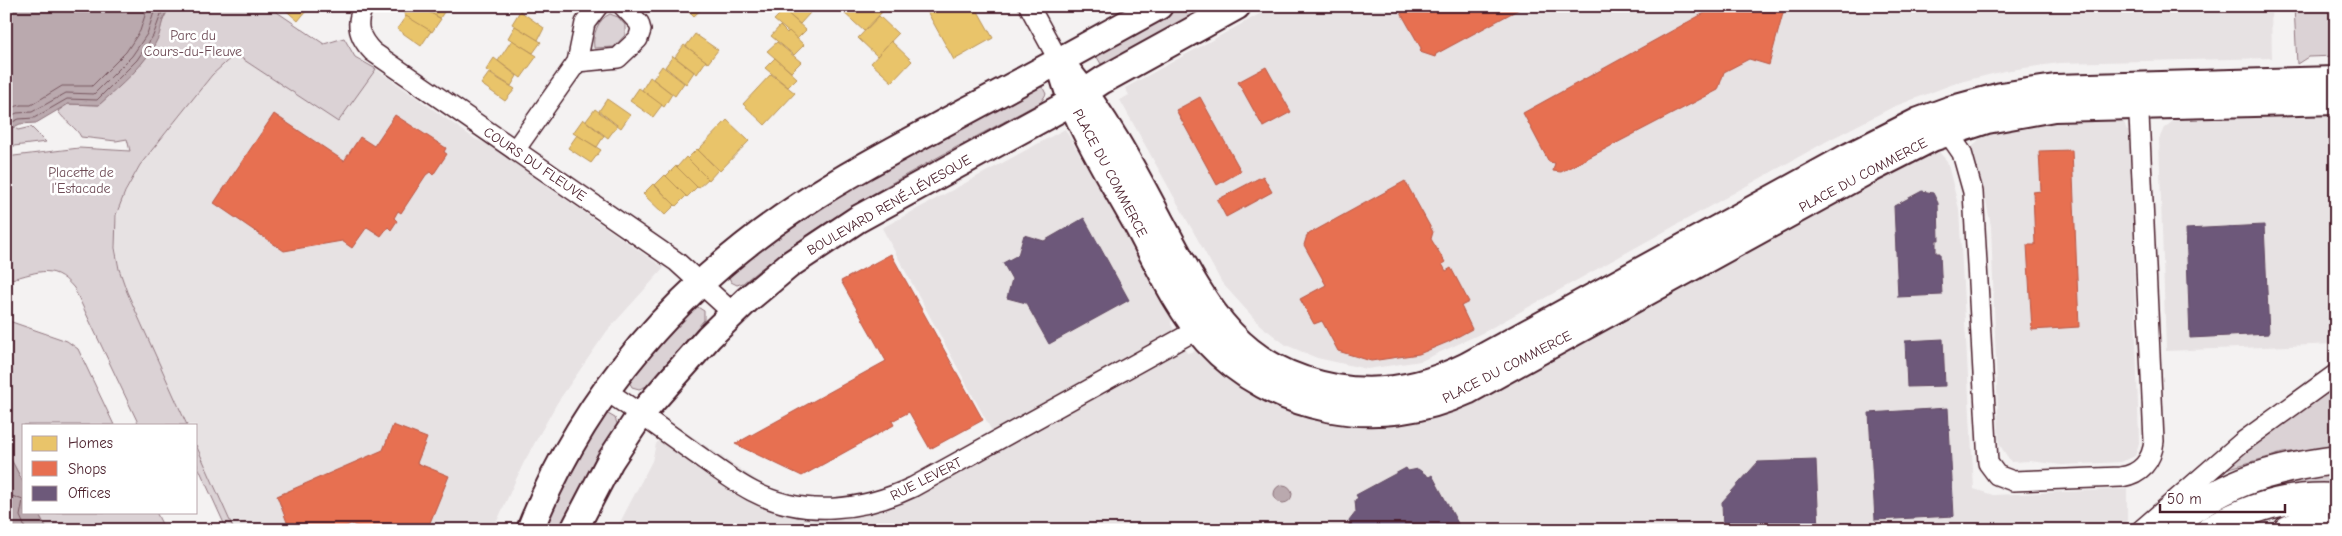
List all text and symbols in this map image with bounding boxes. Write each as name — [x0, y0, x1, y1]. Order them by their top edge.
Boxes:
park label: Parc du Cours-du-Fleuve — [144, 27, 242, 60]
street label: PLACE DU COMMERCE — [1069, 106, 1151, 240]
street label: COURS DU FLEUVE — [480, 123, 590, 205]
street label: PLACE DU COMMERCE — [1796, 134, 1930, 216]
street label: BOULEVARD RENÉ-LÉVESQUE — [804, 151, 974, 259]
park label: Placette de l’Estacade — [48, 164, 114, 197]
street label: PLACE DU COMMERCE — [1440, 327, 1574, 407]
legend — [22, 424, 198, 514]
text: Homes — [68, 434, 113, 452]
street label: RUE LEVERT — [887, 453, 965, 504]
text: Shops — [68, 460, 106, 478]
scale bar — [2160, 481, 2284, 513]
text: Offices — [68, 484, 110, 502]
text: 50 m — [2167, 490, 2202, 508]

